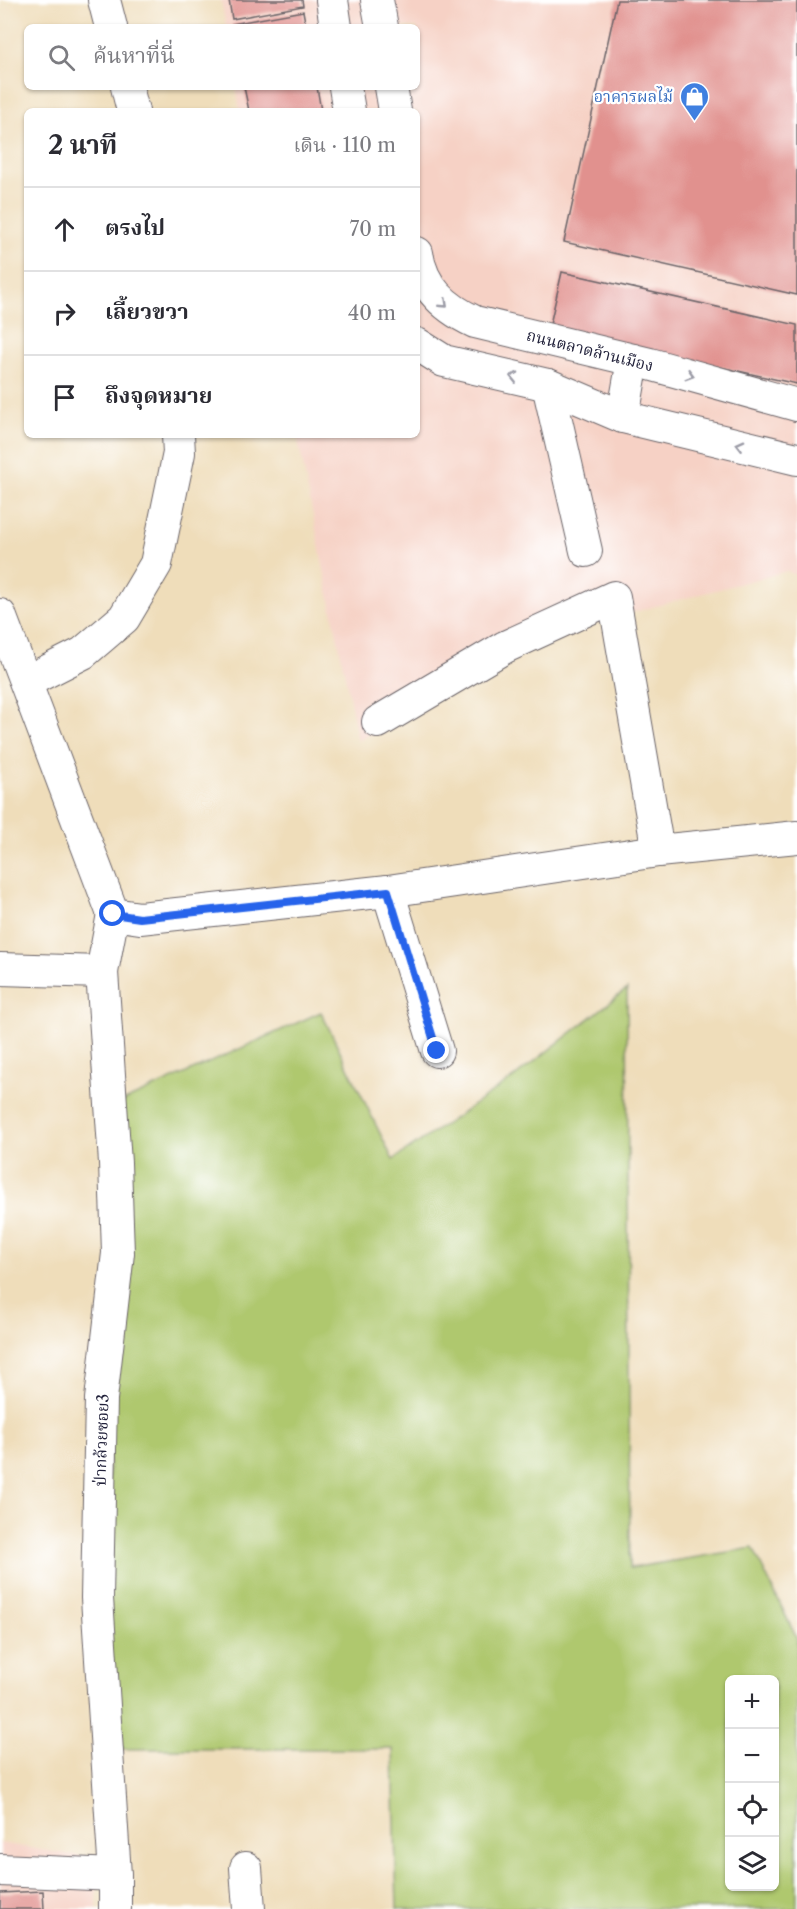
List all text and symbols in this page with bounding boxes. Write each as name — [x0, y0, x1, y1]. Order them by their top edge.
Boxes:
search box — [24, 24, 420, 90]
icon: search — [45, 41, 78, 74]
text: ค้นหาที่นี่ — [93, 42, 175, 69]
shop icon: อาคารผลไม้ — [678, 80, 710, 122]
place label: อาคารผลไม้ — [594, 86, 673, 106]
text: 2 นาที — [48, 129, 117, 161]
text: เดิน · 110 m — [293, 133, 396, 157]
icon: ahead — [48, 213, 81, 246]
text: ตรงไป — [105, 214, 165, 241]
text: 70 m — [350, 217, 396, 241]
icon: right — [48, 297, 81, 330]
one-way arrow — [437, 297, 447, 308]
text: เลี้ยวขวา — [105, 298, 189, 325]
text: 40 m — [348, 301, 396, 325]
street label: ถนนตลาดล้านเมือง — [524, 325, 656, 375]
one-way arrow — [684, 368, 695, 380]
one-way arrow — [509, 371, 519, 384]
icon: arrive — [48, 381, 81, 414]
text: ถึงจุดหมาย — [105, 382, 212, 409]
one-way arrow — [735, 439, 745, 452]
route start — [99, 900, 125, 926]
route end — [423, 1037, 449, 1063]
street label: ป่ากล้วยซอย3 — [89, 1393, 113, 1487]
map controls — [725, 1675, 779, 1891]
button: + — [725, 1675, 779, 1729]
button: − — [725, 1729, 779, 1783]
button: locate — [725, 1783, 779, 1837]
button: layers — [725, 1837, 779, 1891]

